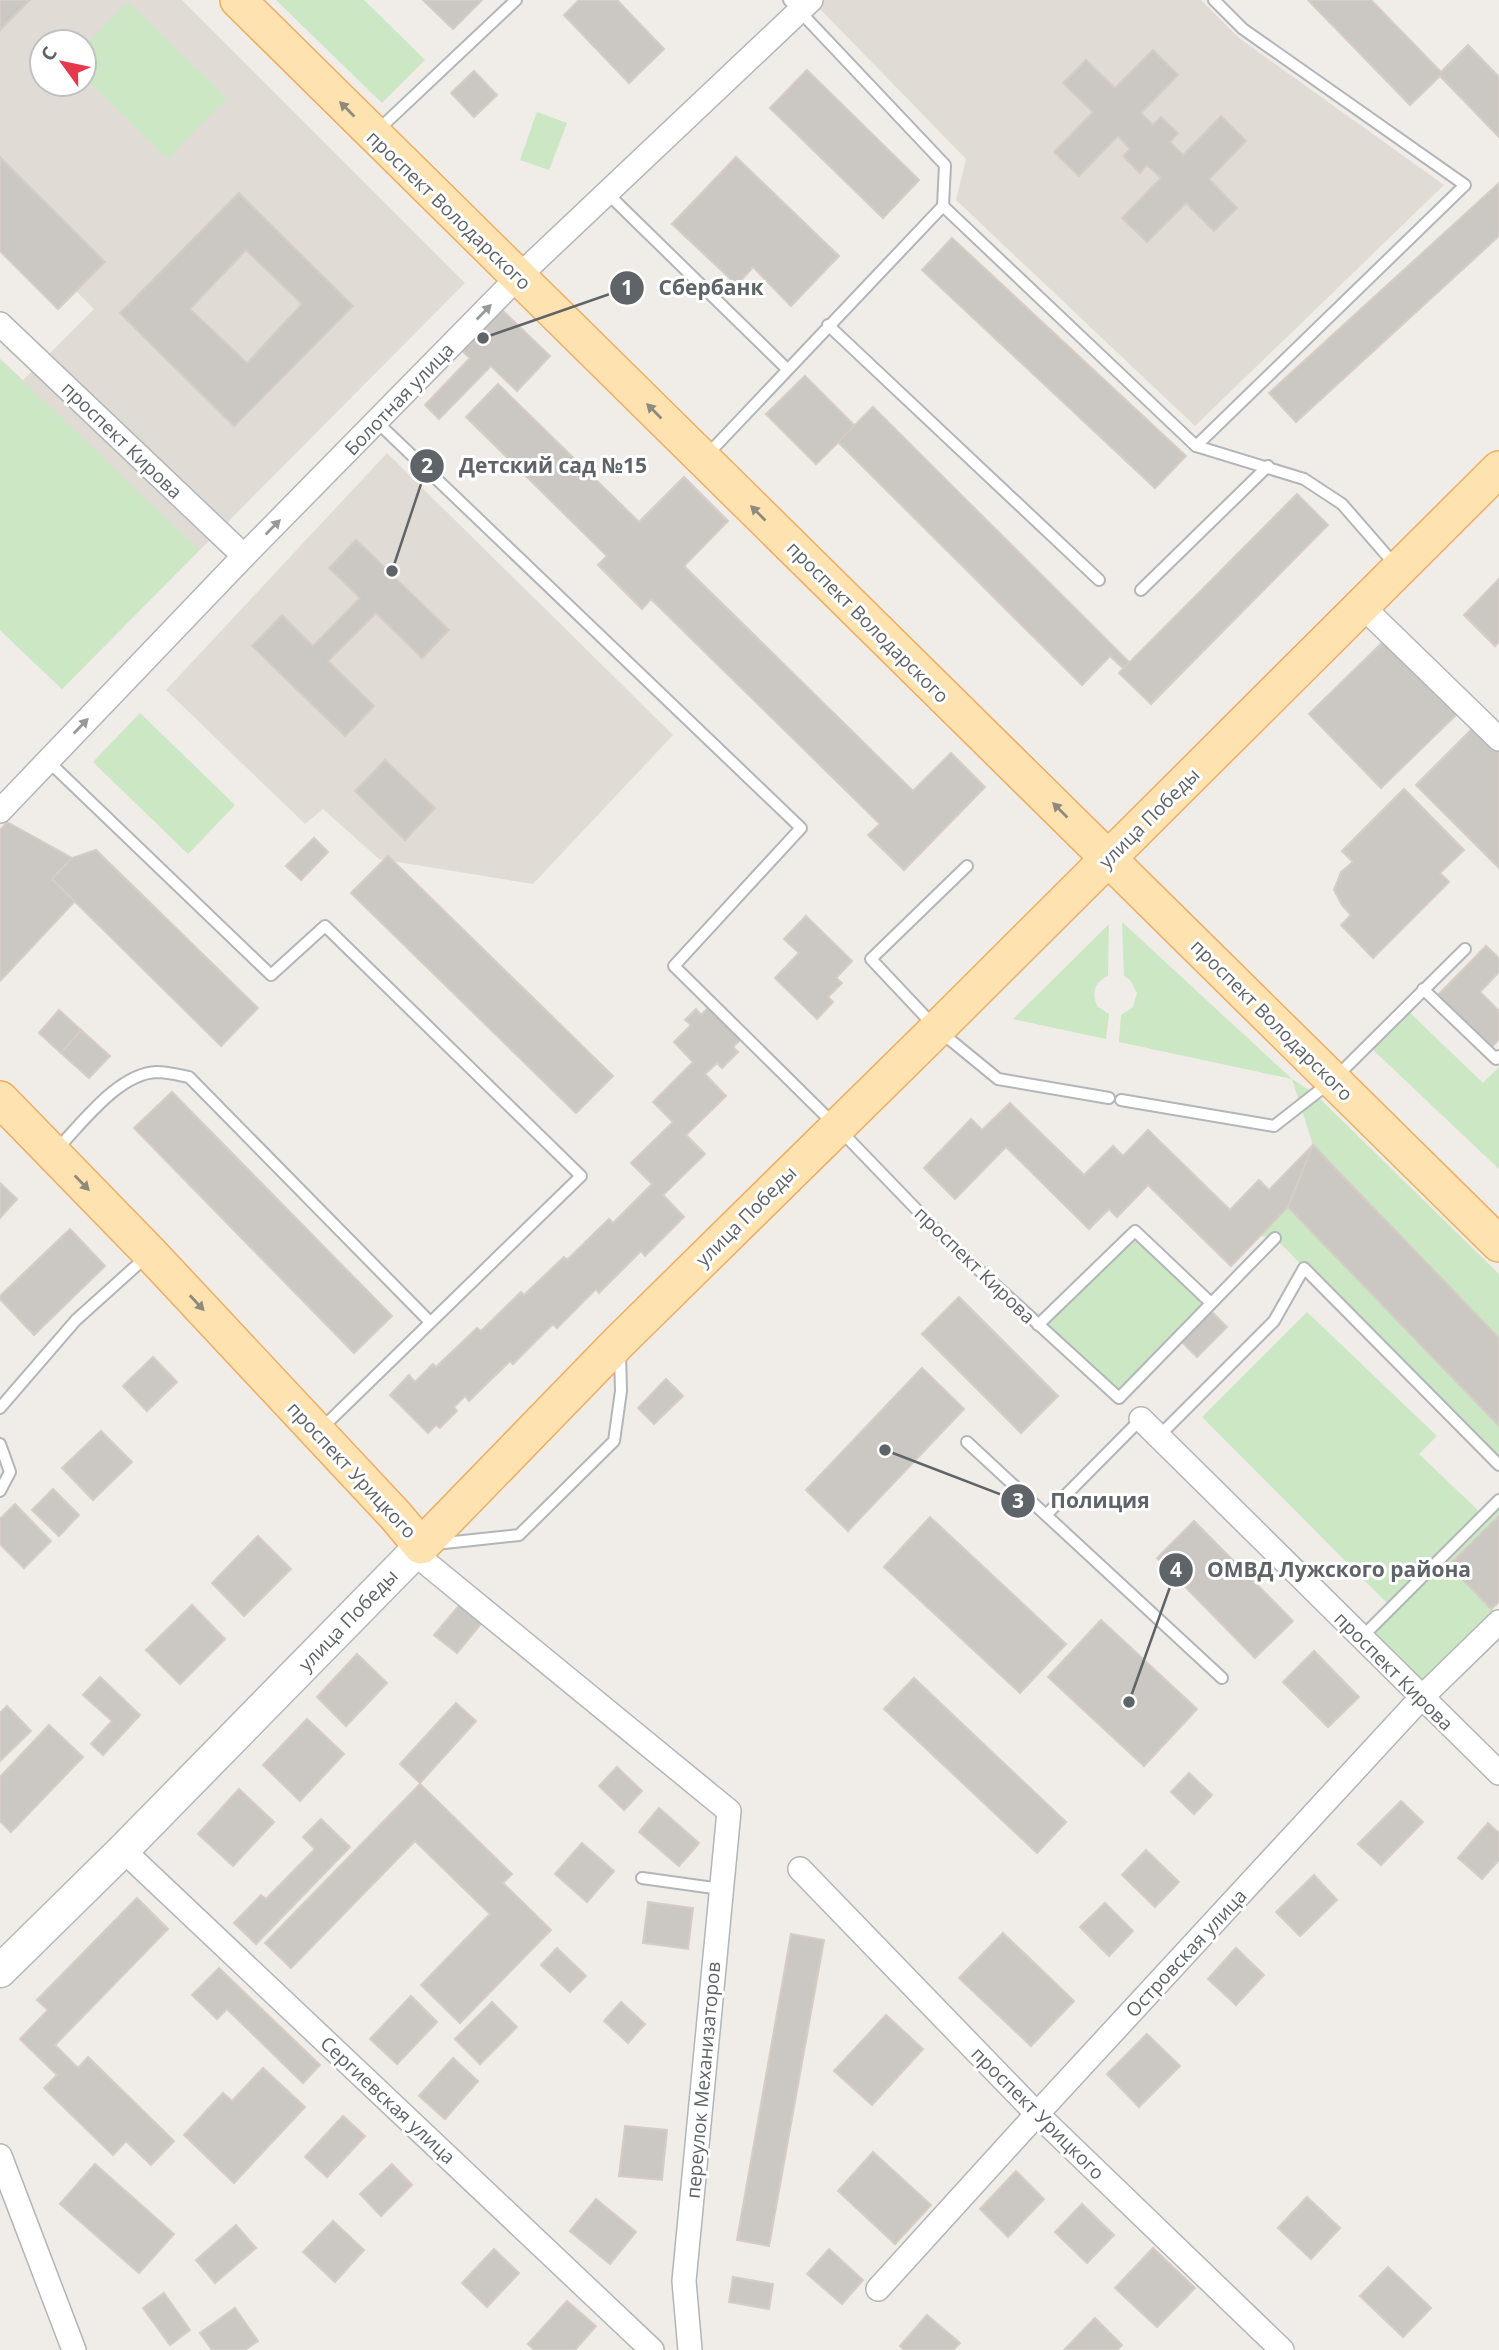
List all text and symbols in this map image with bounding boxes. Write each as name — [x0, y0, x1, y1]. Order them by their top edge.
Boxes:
north arrow — [28, 28, 98, 98]
text: С — [35, 42, 63, 66]
one-way arrow — [338, 101, 355, 118]
street label: проспект Володарского — [361, 125, 537, 295]
callout: Сбербанк — [609, 267, 777, 309]
text: 1 — [621, 273, 633, 301]
text: Сбербанк — [659, 273, 763, 301]
one-way arrow — [475, 304, 492, 321]
street label: Болотная улица — [338, 337, 460, 461]
street label: проспект Кирова — [56, 376, 188, 504]
one-way arrow — [646, 403, 663, 420]
callout: Детский сад №15 — [410, 445, 661, 487]
text: 2 — [421, 451, 433, 479]
text: Детский сад №15 — [459, 451, 647, 479]
one-way arrow — [750, 506, 767, 522]
one-way arrow — [264, 519, 280, 536]
street label: проспект Володарского — [781, 535, 955, 709]
one-way arrow — [73, 718, 89, 735]
street label: улица Победы — [1093, 762, 1205, 874]
one-way arrow — [1051, 802, 1068, 819]
street label: проспект Володарского — [1185, 933, 1359, 1107]
street label: улица Победы — [690, 1160, 802, 1272]
one-way arrow — [73, 1174, 90, 1190]
street label: проспект Кирова — [909, 1201, 1041, 1329]
one-way arrow — [188, 1294, 204, 1311]
street label: проспект Урицкого — [282, 1396, 422, 1544]
callout: Полиция — [1001, 1480, 1163, 1522]
text: 3 — [1012, 1486, 1024, 1514]
text: Полиция — [1050, 1486, 1150, 1514]
callout: ОМВД Лужского района — [1158, 1549, 1485, 1591]
text: 4 — [1170, 1555, 1182, 1583]
text: ОМВД Лужского района — [1207, 1555, 1471, 1583]
street label: улица Победы — [293, 1563, 403, 1677]
street label: проспект Кирова — [1329, 1606, 1459, 1736]
street label: Островская улица — [1120, 1883, 1252, 2023]
street label: переулок Механизаторов — [680, 1960, 726, 2200]
street label: Сергиевская улица — [315, 2030, 461, 2170]
street label: проспект Урицкого — [966, 2041, 1110, 2185]

